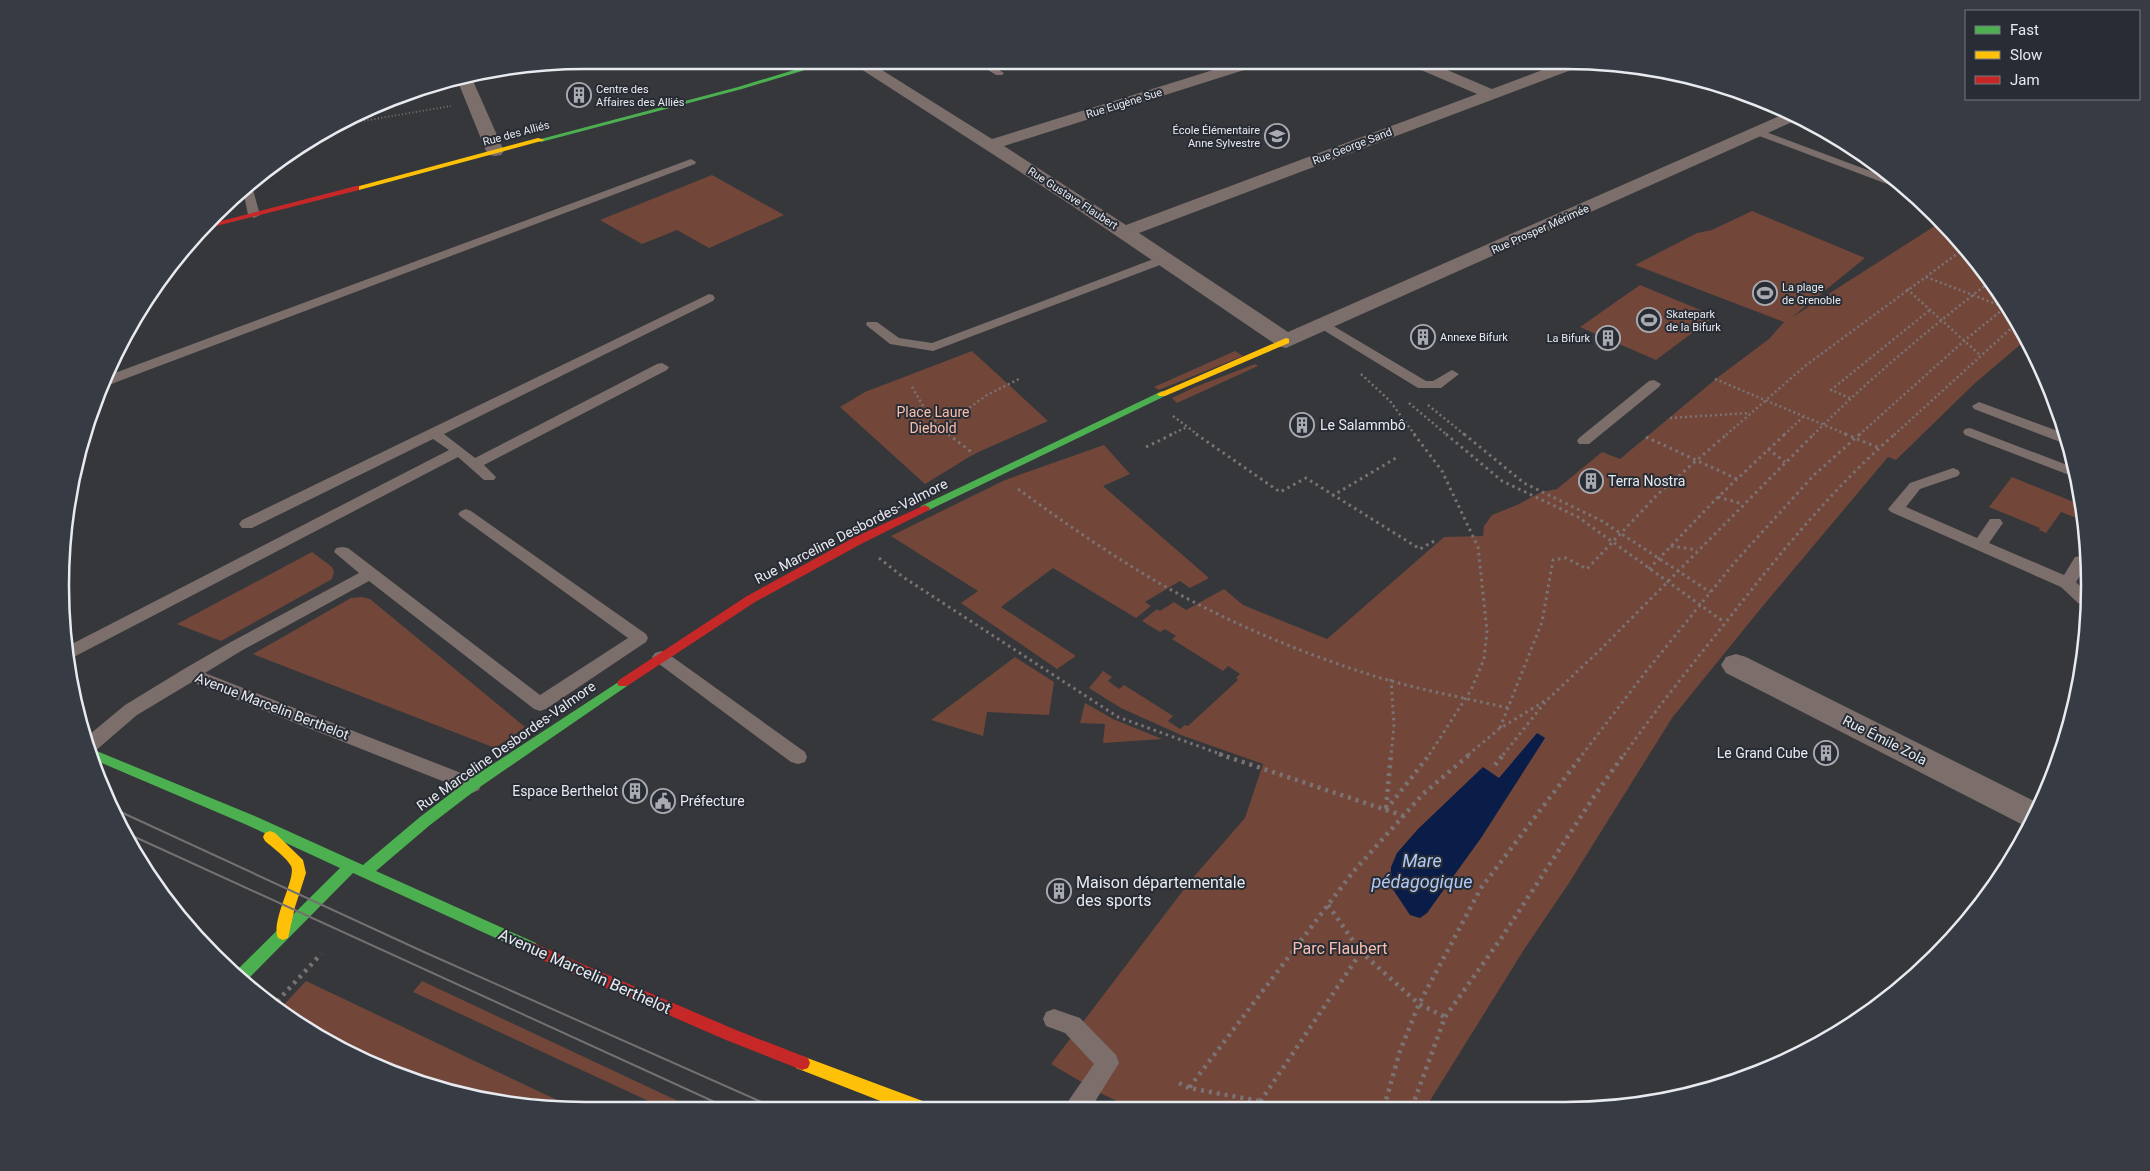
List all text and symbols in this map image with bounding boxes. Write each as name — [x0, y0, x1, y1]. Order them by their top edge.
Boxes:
legend — [1965, 10, 2140, 100]
text: Fast — [2010, 21, 2039, 39]
text: Slow — [2010, 46, 2042, 64]
text: Jam — [2010, 71, 2040, 89]
building icon: Centre des Affaires des Alliés — [566, 82, 592, 108]
place label: Centre des Affaires des Alliés — [596, 83, 685, 109]
street label: Rue Eugène Sue — [1085, 86, 1164, 121]
street label: Rue des Alliés — [481, 118, 551, 149]
school or university icon: École Élémentaire Anne Sylvestre — [1264, 123, 1290, 149]
place label: École Élémentaire Anne Sylvestre — [1173, 124, 1260, 150]
street label: Rue George Sand — [1311, 125, 1394, 168]
street label: Rue Gustave Flaubert — [1025, 165, 1120, 233]
street label: Rue Prosper Mérimée — [1489, 202, 1591, 257]
sports icon: La plage de Grenoble — [1752, 280, 1778, 306]
place label: La plage de Grenoble — [1782, 281, 1841, 307]
sports icon: Skatepark de la Bifurk — [1636, 307, 1662, 333]
place label: Skatepark de la Bifurk — [1666, 308, 1721, 334]
building icon: Annexe Bifurk — [1410, 324, 1436, 350]
building icon: La Bifurk — [1595, 325, 1621, 351]
place label: Annexe Bifurk — [1440, 331, 1508, 344]
place label: La Bifurk — [1547, 332, 1590, 345]
park label: Place Laure Diebold — [897, 404, 970, 436]
building icon: Le Salammbô — [1289, 412, 1315, 438]
place label: Le Salammbô — [1320, 417, 1406, 433]
building icon: Terra Nostra — [1578, 468, 1604, 494]
place label: Terra Nostra — [1608, 473, 1685, 489]
street label: Rue Marceline Desbordes-Valmore — [752, 475, 950, 587]
street label: Avenue Marcelin Berthelot — [193, 669, 352, 743]
street label: Rue Marceline Desbordes-Valmore — [414, 678, 598, 814]
street label: Rue Émile Zola — [1840, 711, 1930, 768]
building icon: Le Grand Cube — [1813, 740, 1839, 766]
place label: Le Grand Cube — [1717, 745, 1808, 761]
building icon: Espace Berthelot — [622, 778, 648, 804]
place label: Espace Berthelot — [512, 783, 618, 799]
public building icon: Préfecture — [650, 788, 676, 814]
place label: Préfecture — [680, 793, 745, 809]
water label: Mare pédagogique — [1370, 850, 1473, 892]
place label: Maison départementale des sports — [1076, 873, 1245, 910]
building icon: Maison départementale des sports — [1046, 878, 1072, 904]
street label: Avenue Marcelin Berthelot — [496, 925, 674, 1018]
park label: Parc Flaubert — [1292, 939, 1388, 958]

